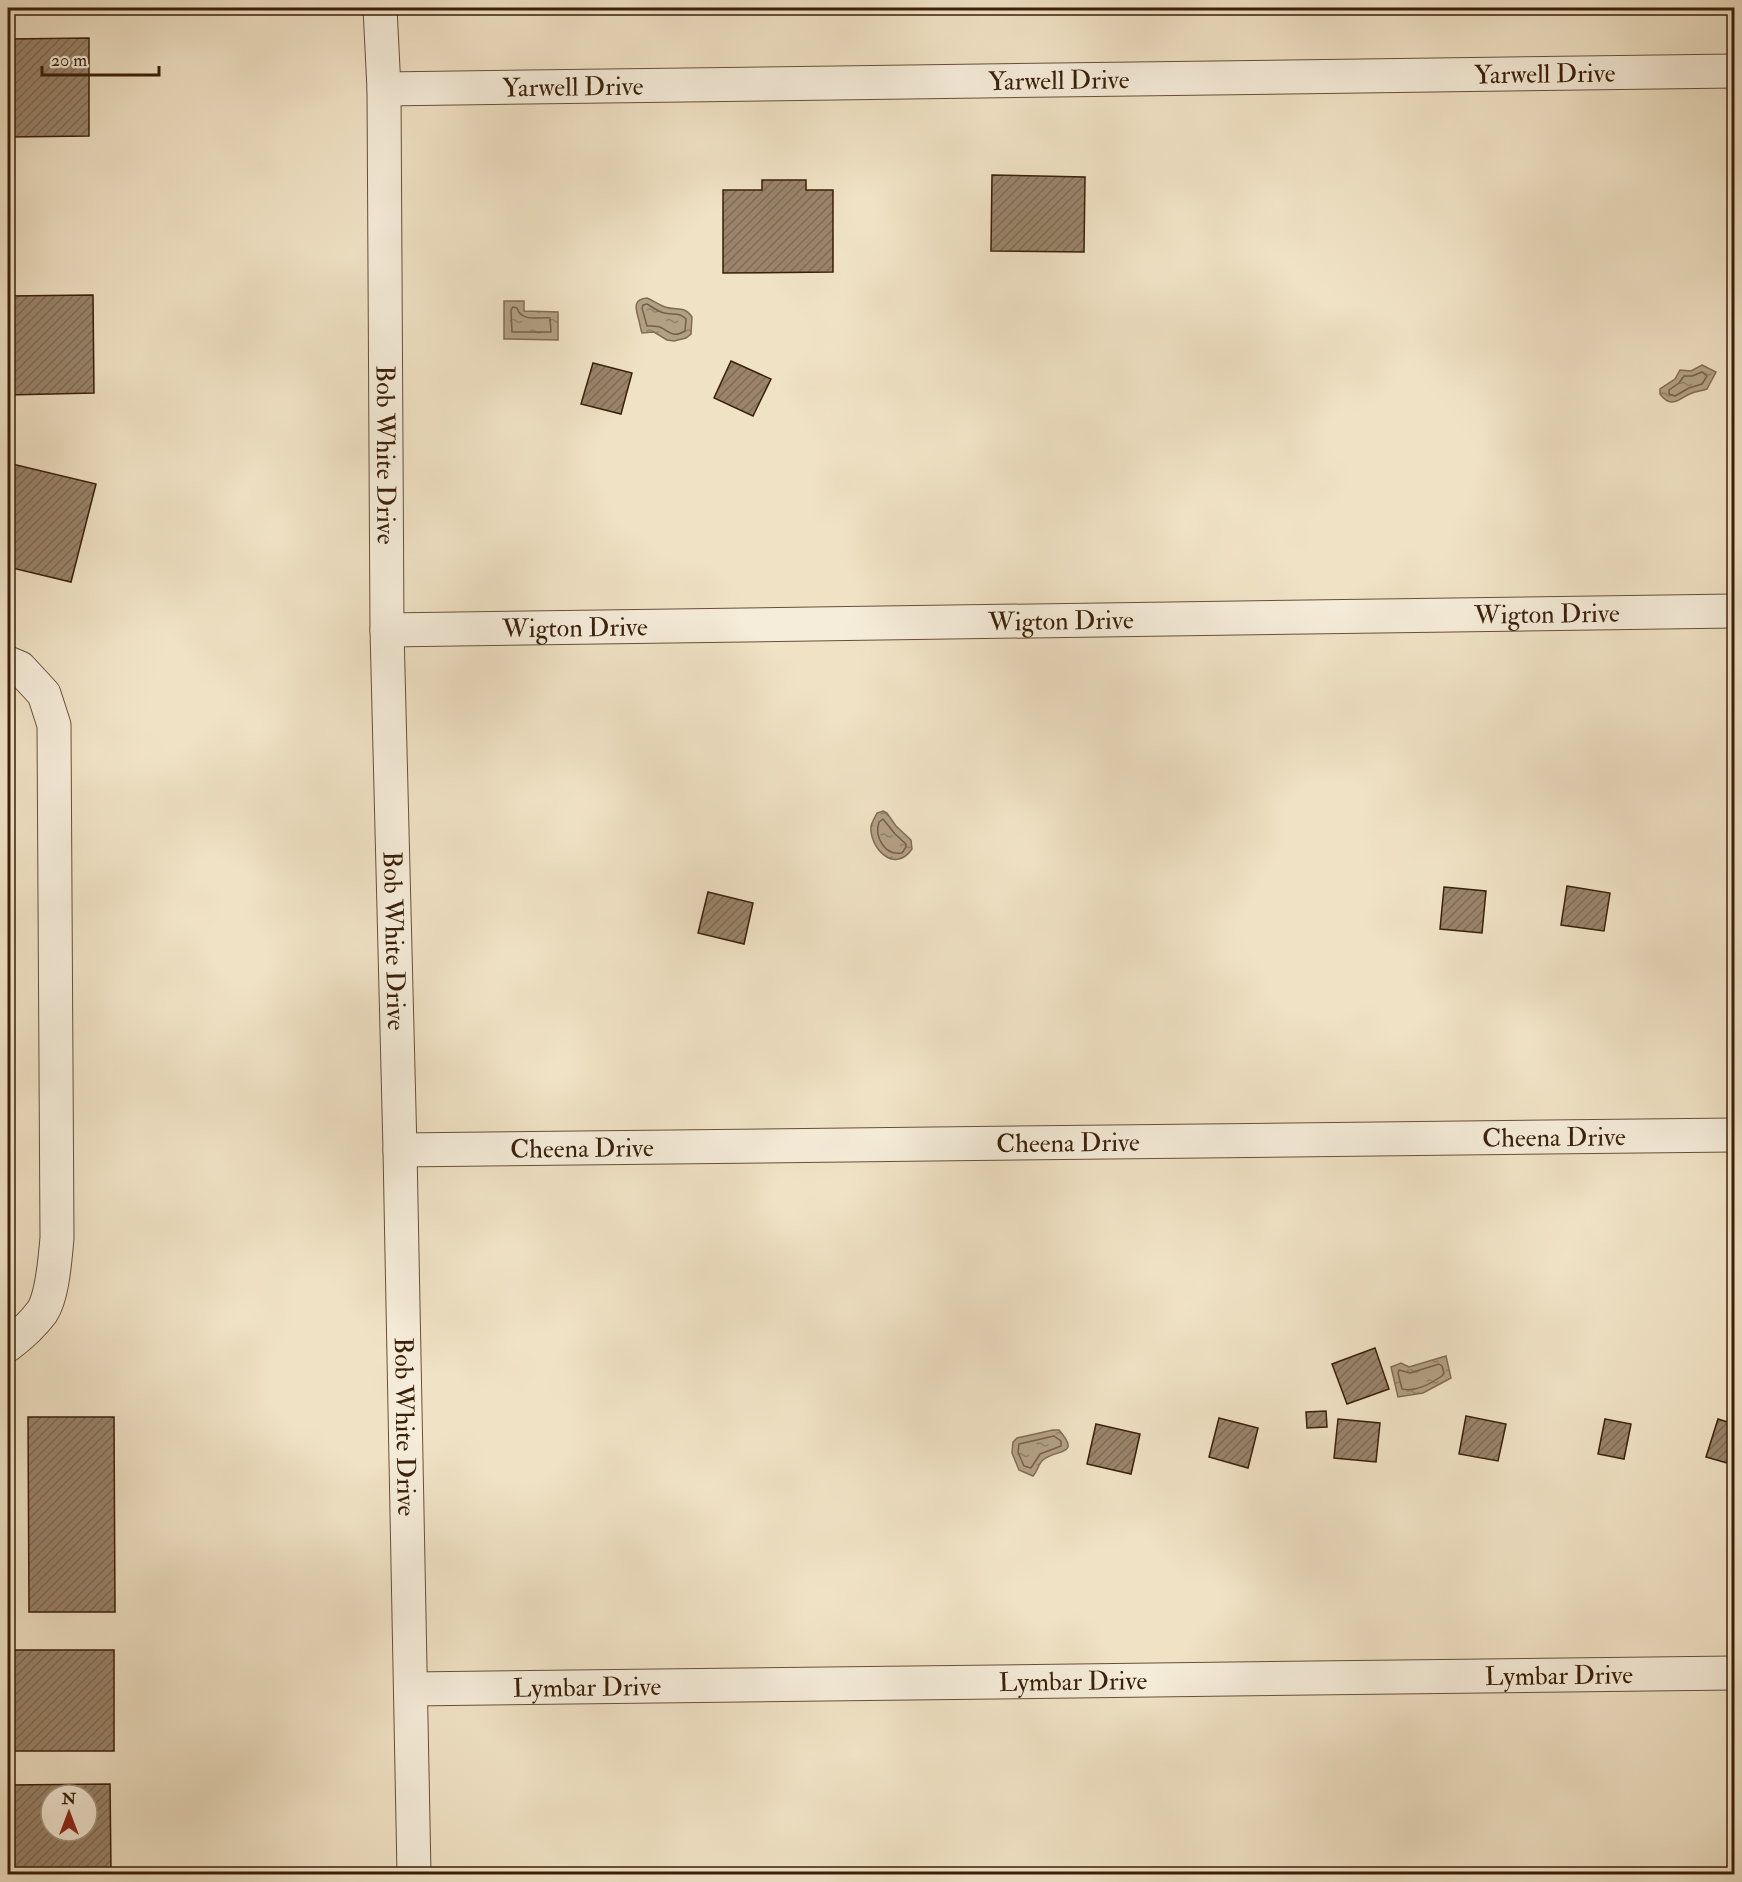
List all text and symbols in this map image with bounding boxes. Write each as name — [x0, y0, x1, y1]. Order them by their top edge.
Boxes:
scale bar — [42, 39, 159, 77]
text: 20 m — [51, 49, 87, 72]
street label: Yarwell Drive — [1474, 58, 1616, 91]
street label: Yarwell Drive — [988, 64, 1130, 98]
street label: Yarwell Drive — [502, 71, 644, 104]
street label: Bob White Drive — [369, 365, 402, 545]
street label: Wigton Drive — [1473, 598, 1620, 632]
street label: Wigton Drive — [987, 604, 1134, 639]
street label: Wigton Drive — [501, 611, 648, 645]
street label: Bob White Drive — [376, 851, 412, 1031]
street label: Cheena Drive — [1482, 1121, 1626, 1155]
street label: Cheena Drive — [996, 1127, 1140, 1160]
street label: Cheena Drive — [510, 1132, 654, 1166]
street label: Bob White Drive — [387, 1337, 422, 1517]
street label: Lymbar Drive — [1485, 1659, 1633, 1693]
street label: Lymbar Drive — [999, 1665, 1147, 1699]
street label: Lymbar Drive — [513, 1671, 662, 1705]
north arrow — [39, 1783, 99, 1843]
text: N — [61, 1789, 77, 1809]

